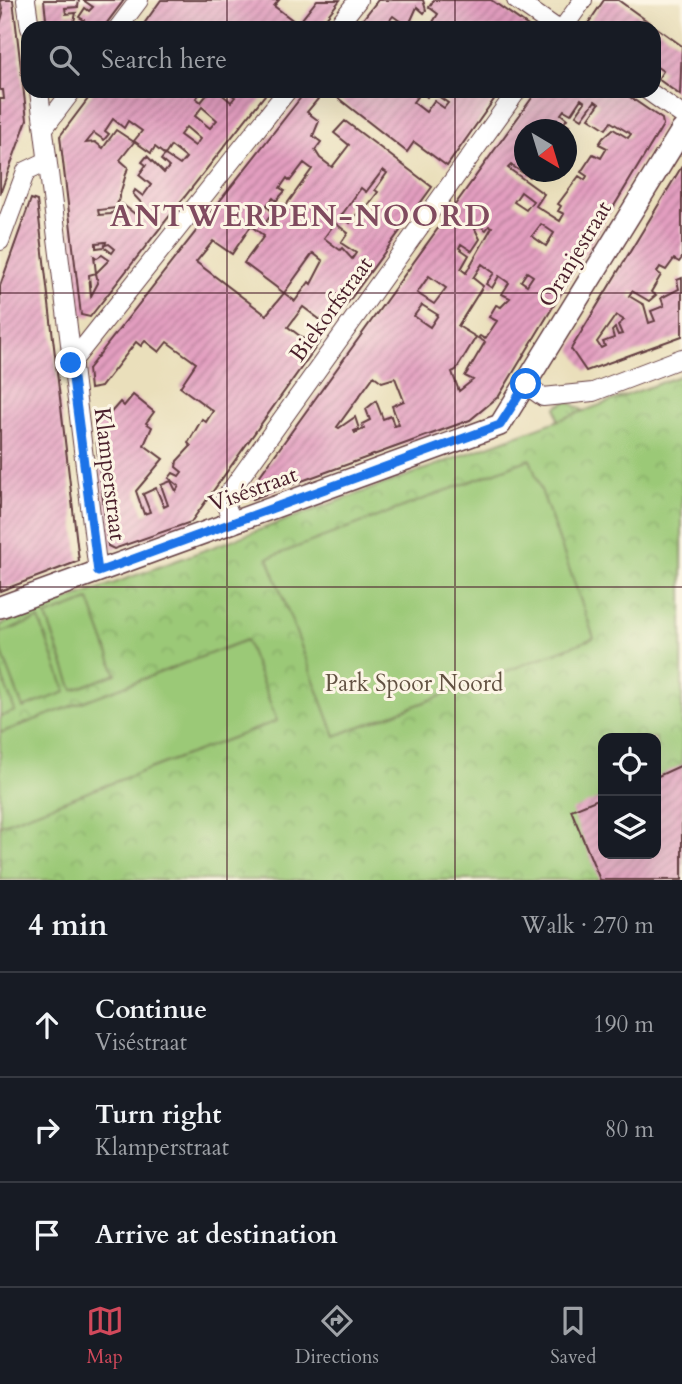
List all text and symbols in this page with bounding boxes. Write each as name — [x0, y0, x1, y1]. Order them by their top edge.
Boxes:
search box — [21, 21, 661, 98]
icon: search — [45, 41, 83, 79]
text: Search here — [101, 42, 227, 77]
north arrow — [514, 119, 577, 182]
street label: Oranjestraat — [531, 195, 619, 313]
district label: ANTWERPEN-NOORD — [110, 196, 492, 237]
street label: Biekorfstraat — [282, 250, 380, 368]
route end — [55, 347, 86, 378]
route start — [510, 368, 541, 399]
street label: Klamperstraat — [86, 406, 134, 542]
street label: Viséstraat — [204, 459, 302, 519]
park label: Park Spoor Noord — [325, 668, 504, 699]
map controls — [598, 733, 661, 859]
button: locate — [598, 733, 661, 796]
button: layers — [598, 796, 661, 859]
text: 4 min — [28, 905, 108, 946]
text: Walk · 270 m — [521, 910, 654, 941]
text: Continue — [95, 992, 207, 1027]
icon: ahead — [28, 1006, 66, 1044]
text: 190 m — [593, 1009, 654, 1040]
text: Viséstraat — [95, 1027, 187, 1058]
text: Turn right — [95, 1097, 222, 1132]
icon: right — [28, 1111, 66, 1149]
text: 80 m — [605, 1114, 654, 1145]
text: Klamperstraat — [95, 1132, 229, 1163]
icon: arrive — [28, 1216, 66, 1254]
text: Arrive at destination — [95, 1217, 338, 1252]
tab: Map — [86, 1302, 124, 1370]
tab: Directions — [295, 1302, 379, 1370]
tab: Saved — [550, 1302, 596, 1370]

